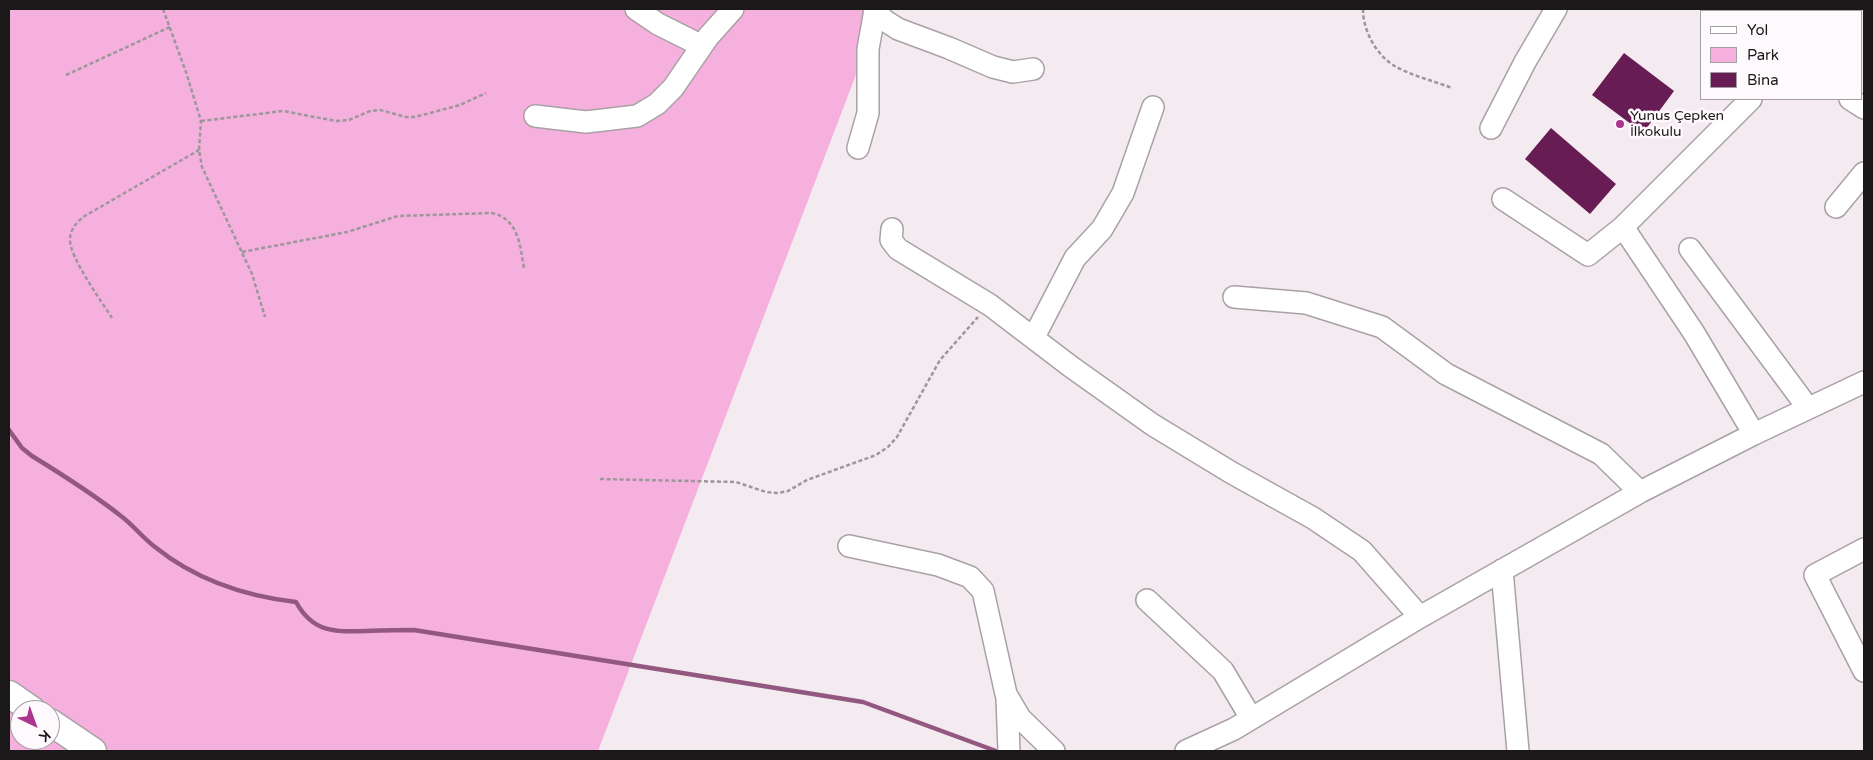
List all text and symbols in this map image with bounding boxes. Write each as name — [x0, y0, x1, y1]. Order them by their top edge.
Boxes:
legend — [1700, 10, 1863, 100]
text: Yol — [1747, 21, 1768, 39]
text: Park — [1747, 46, 1779, 64]
text: Bina — [1747, 71, 1779, 89]
place label: Yunus Çepken İlkokulu — [1630, 108, 1724, 140]
marker: Yunus Çepken İlkokulu — [1614, 118, 1626, 130]
north arrow — [10, 700, 60, 750]
text: K — [36, 726, 54, 745]

